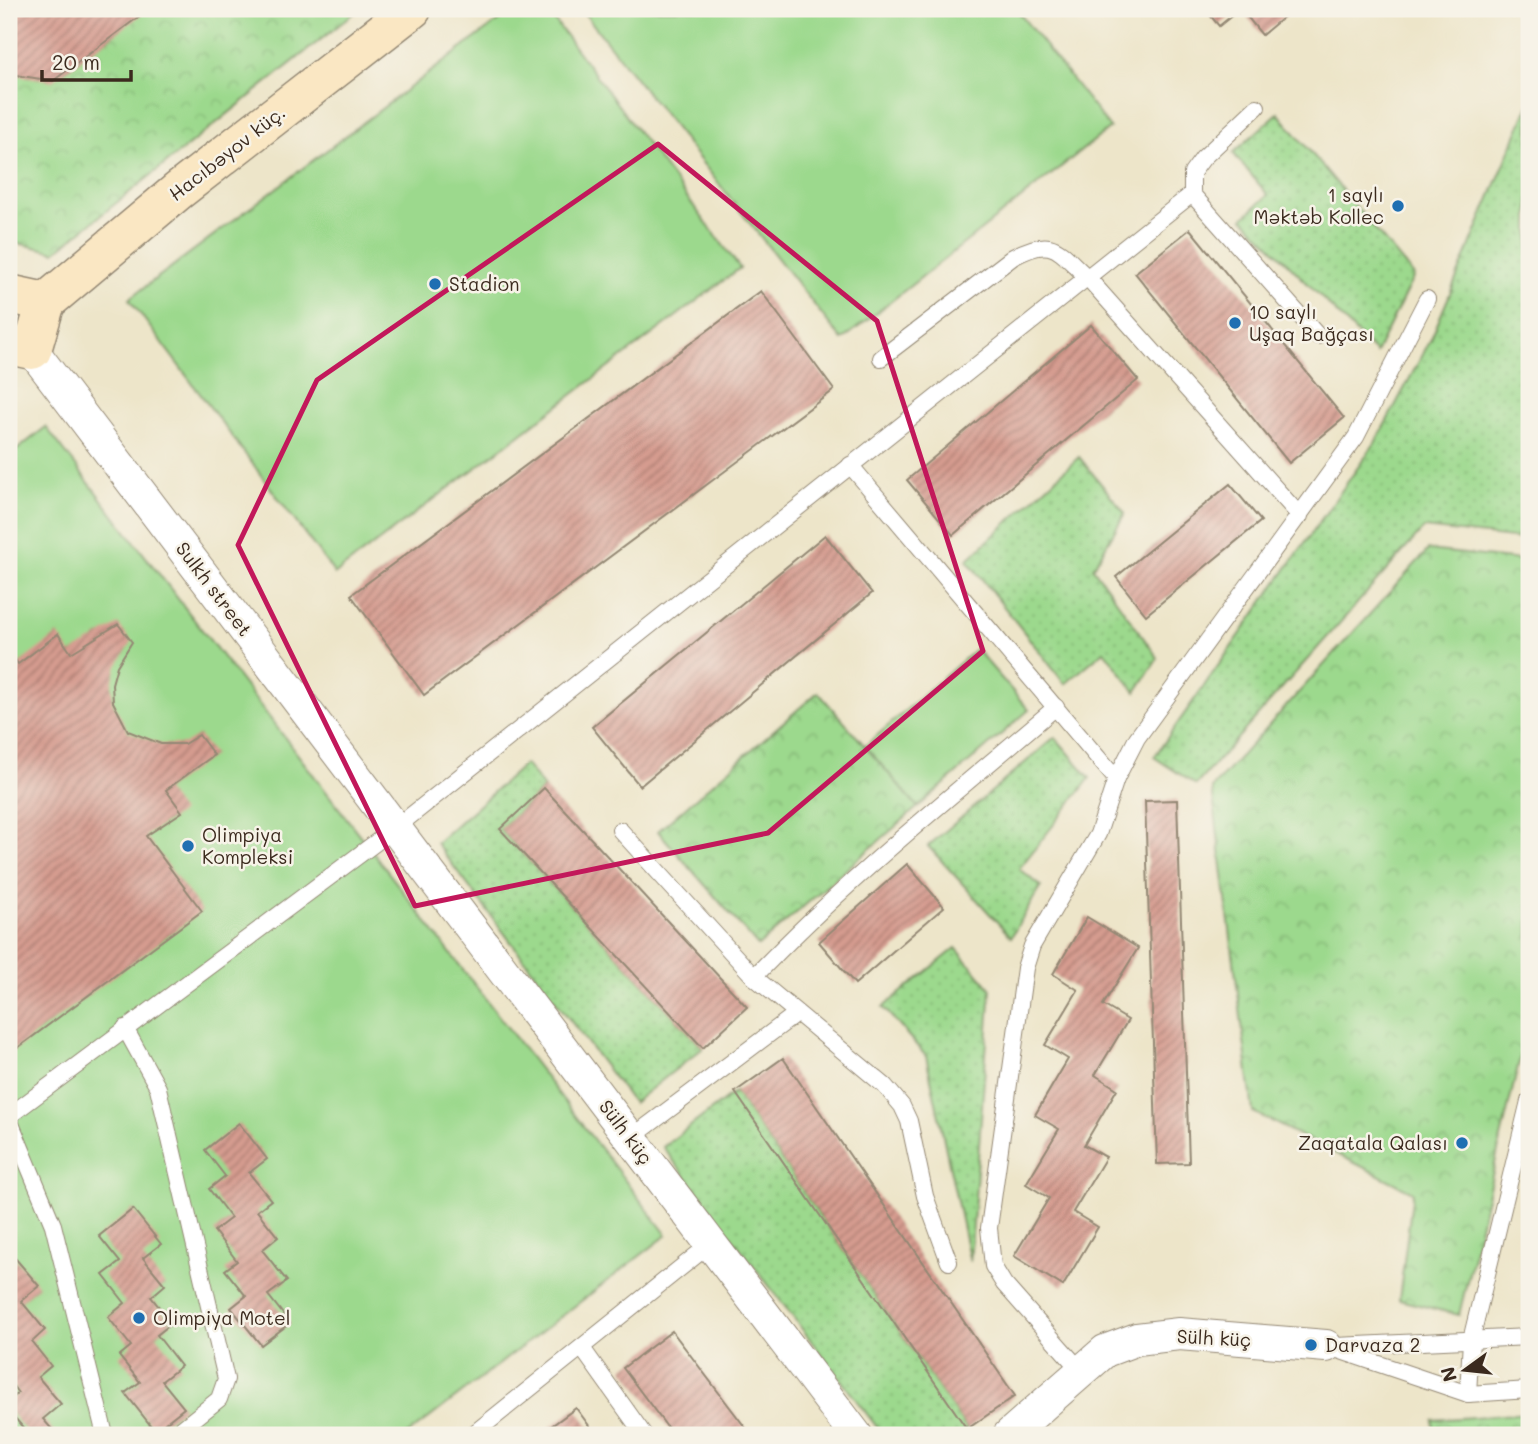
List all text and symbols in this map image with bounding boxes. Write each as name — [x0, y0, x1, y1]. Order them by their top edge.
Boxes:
scale bar — [42, 38, 131, 82]
text: 20 m — [52, 48, 100, 75]
street label: Hacıbəyov küç. — [163, 99, 290, 206]
place label: 1 saylı Məktəb Kollec — [1253, 182, 1384, 229]
marker: 1 saylı Məktəb Kollec — [1390, 198, 1406, 214]
place label: Stadion — [449, 271, 520, 296]
marker: Stadion — [427, 276, 443, 292]
place label: 10 saylı Uşaq Bağçası — [1249, 299, 1374, 346]
marker: 10 saylı Uşaq Bağçası — [1227, 315, 1243, 331]
street label: Sulkh street — [171, 537, 258, 641]
place label: Olimpiya Kompleksi — [202, 822, 293, 869]
marker: Olimpiya Kompleksi — [180, 838, 196, 854]
street label: Sülh küç — [594, 1095, 659, 1169]
place label: Zaqatala Qalası — [1298, 1130, 1448, 1155]
marker: Zaqatala Qalası — [1454, 1135, 1470, 1151]
place label: Olimpiya Motel — [153, 1305, 290, 1330]
marker: Olimpiya Motel — [131, 1310, 147, 1326]
street label: Sülh küç — [1176, 1323, 1252, 1352]
place label: Darvaza 2 — [1325, 1332, 1420, 1357]
north arrow — [1430, 1336, 1500, 1406]
marker: Darvaza 2 — [1303, 1337, 1319, 1353]
text: N — [1434, 1364, 1462, 1385]

